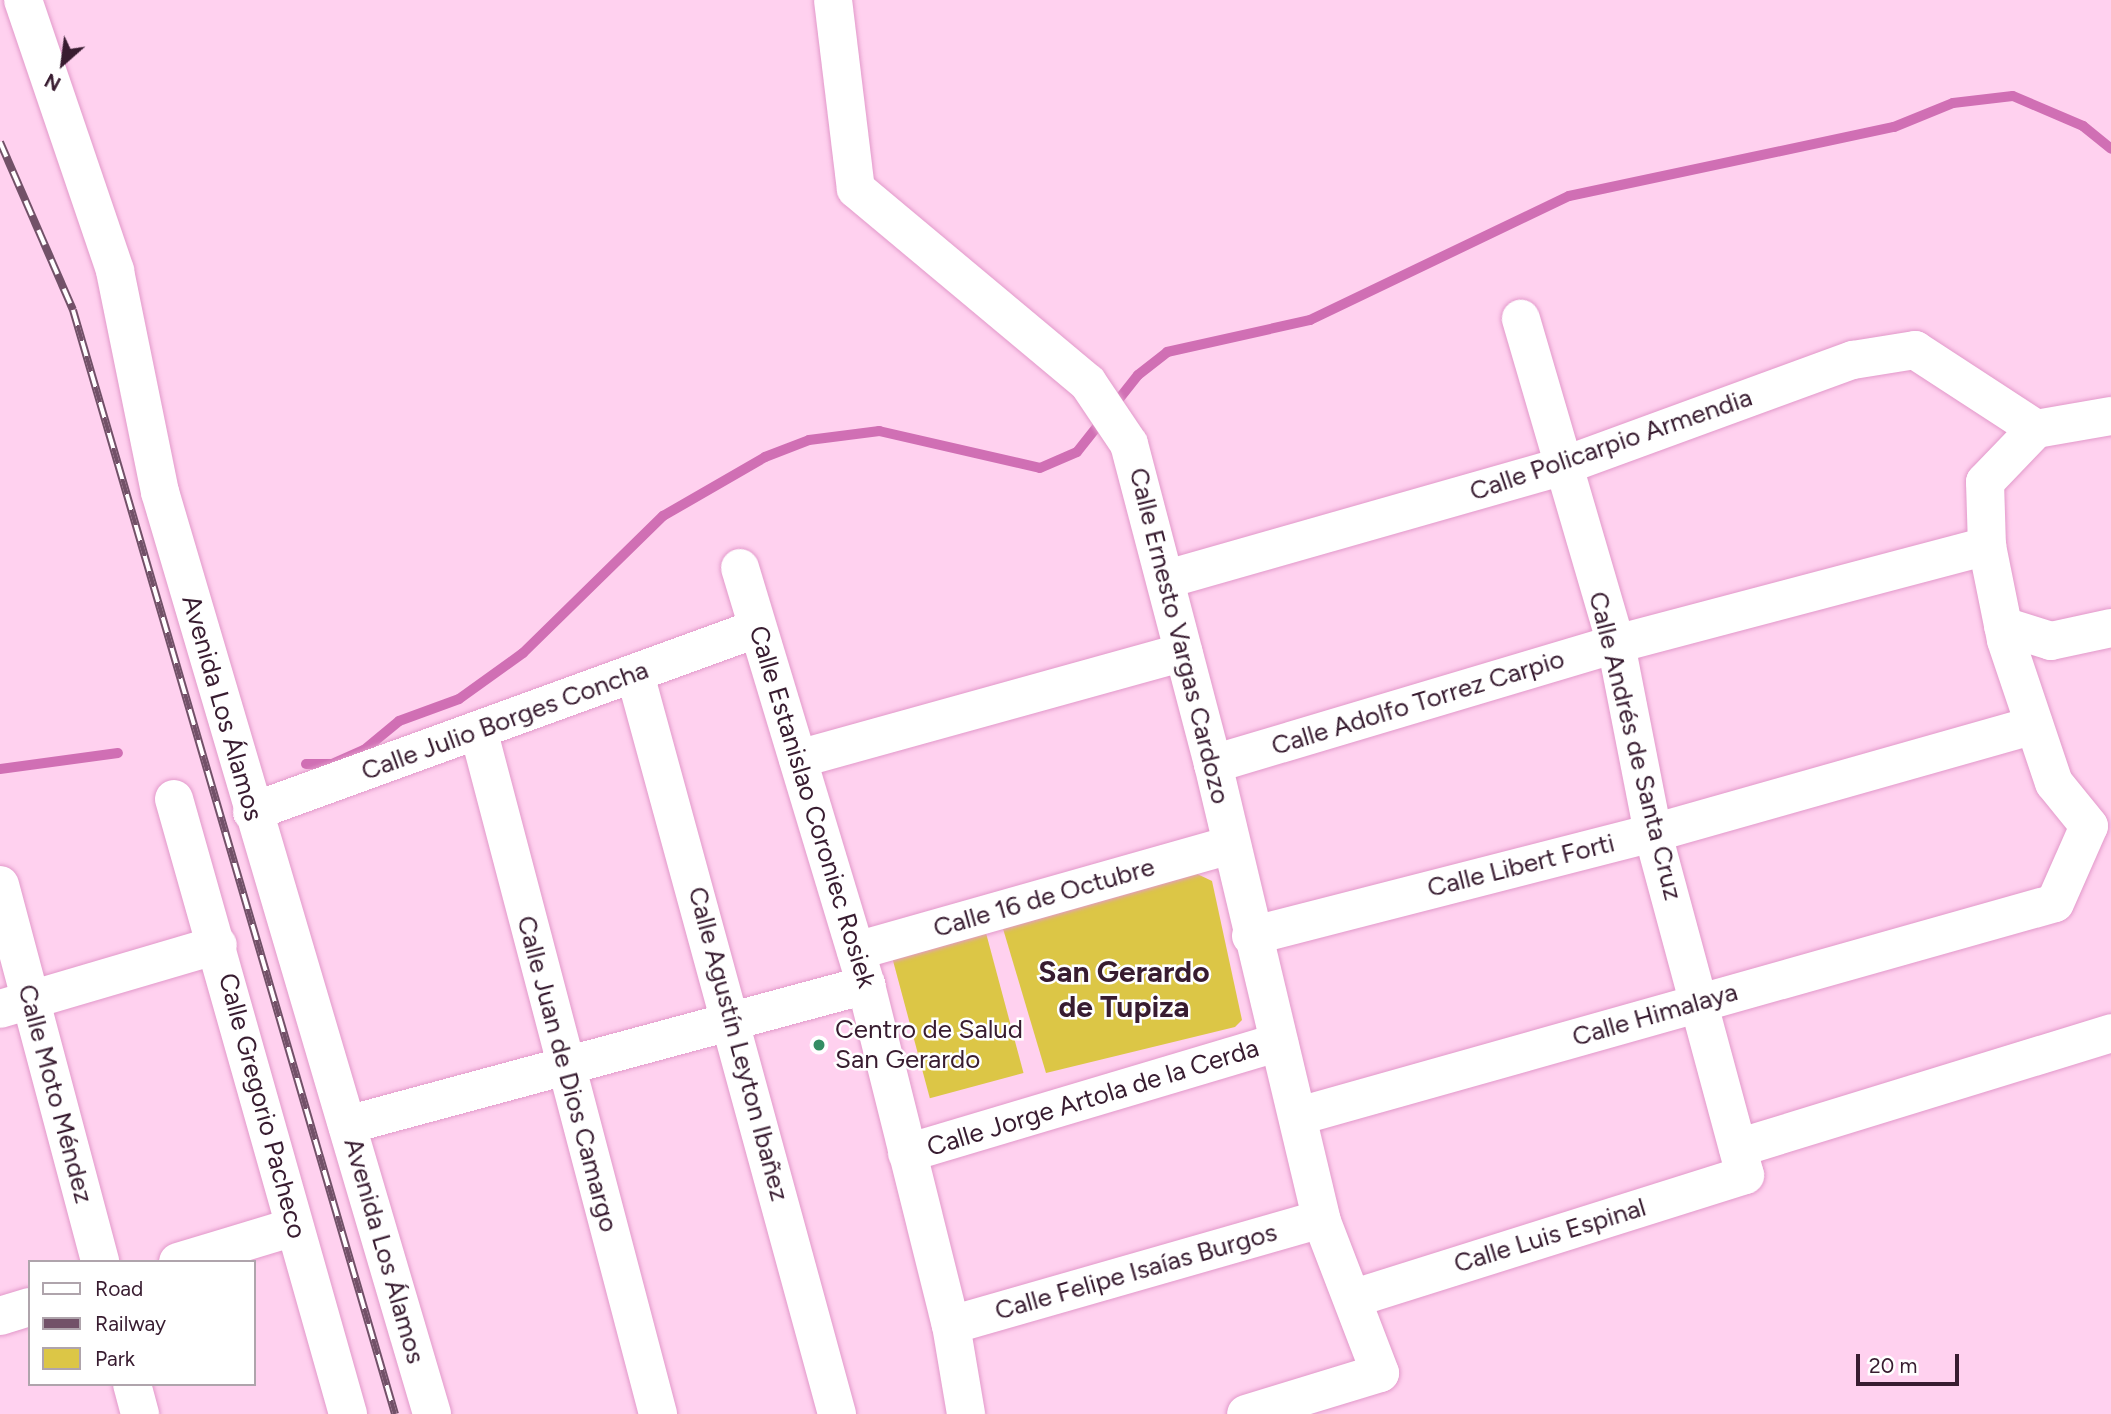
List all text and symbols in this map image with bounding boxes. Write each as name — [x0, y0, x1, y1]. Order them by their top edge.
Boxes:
north arrow — [28, 28, 98, 98]
text: N — [41, 68, 65, 96]
street label: Calle Policarpio Armendia — [1466, 382, 1756, 508]
street label: Calle Ernesto Vargas Cardozo — [1122, 465, 1236, 807]
street label: Calle Andrés de Santa Cruz — [1582, 589, 1688, 903]
street label: Avenida Los Álamos — [175, 592, 269, 824]
street label: Calle Estanislao Coroniec Rosiek — [742, 622, 882, 992]
street label: Calle Adolfo Torrez Carpio — [1268, 644, 1568, 762]
street label: Calle Julio Borges Concha — [357, 655, 653, 787]
street label: Calle Libert Forti — [1424, 828, 1618, 904]
street label: Calle 16 de Octubre — [930, 852, 1158, 944]
street label: Calle Agustín Leyton Ibañez — [681, 883, 795, 1205]
street label: Calle Juan de Dios Camargo — [510, 912, 624, 1236]
district label: San Gerardo de Tupiza — [1038, 954, 1210, 1024]
street label: Calle Gregorio Pacheco — [212, 970, 312, 1242]
street label: Calle Himalaya — [1569, 977, 1741, 1053]
street label: Calle Moto Méndez — [11, 981, 99, 1207]
place label: Centro de Salud San Gerardo — [835, 1014, 1023, 1076]
street label: Calle Jorge Artola de la Cerda — [923, 1033, 1263, 1163]
marker: Centro de Salud San Gerardo — [809, 1035, 829, 1055]
street label: Avenida Los Álamos — [337, 1135, 431, 1367]
street label: Calle Luis Espinal — [1450, 1192, 1650, 1280]
street label: Calle Felipe Isaías Burgos — [991, 1217, 1281, 1327]
legend — [28, 1260, 256, 1386]
text: Road — [95, 1276, 143, 1301]
text: Railway — [95, 1311, 166, 1336]
scale bar — [1859, 1340, 1962, 1384]
text: Park — [95, 1346, 135, 1371]
text: 20 m — [1869, 1353, 1917, 1378]

